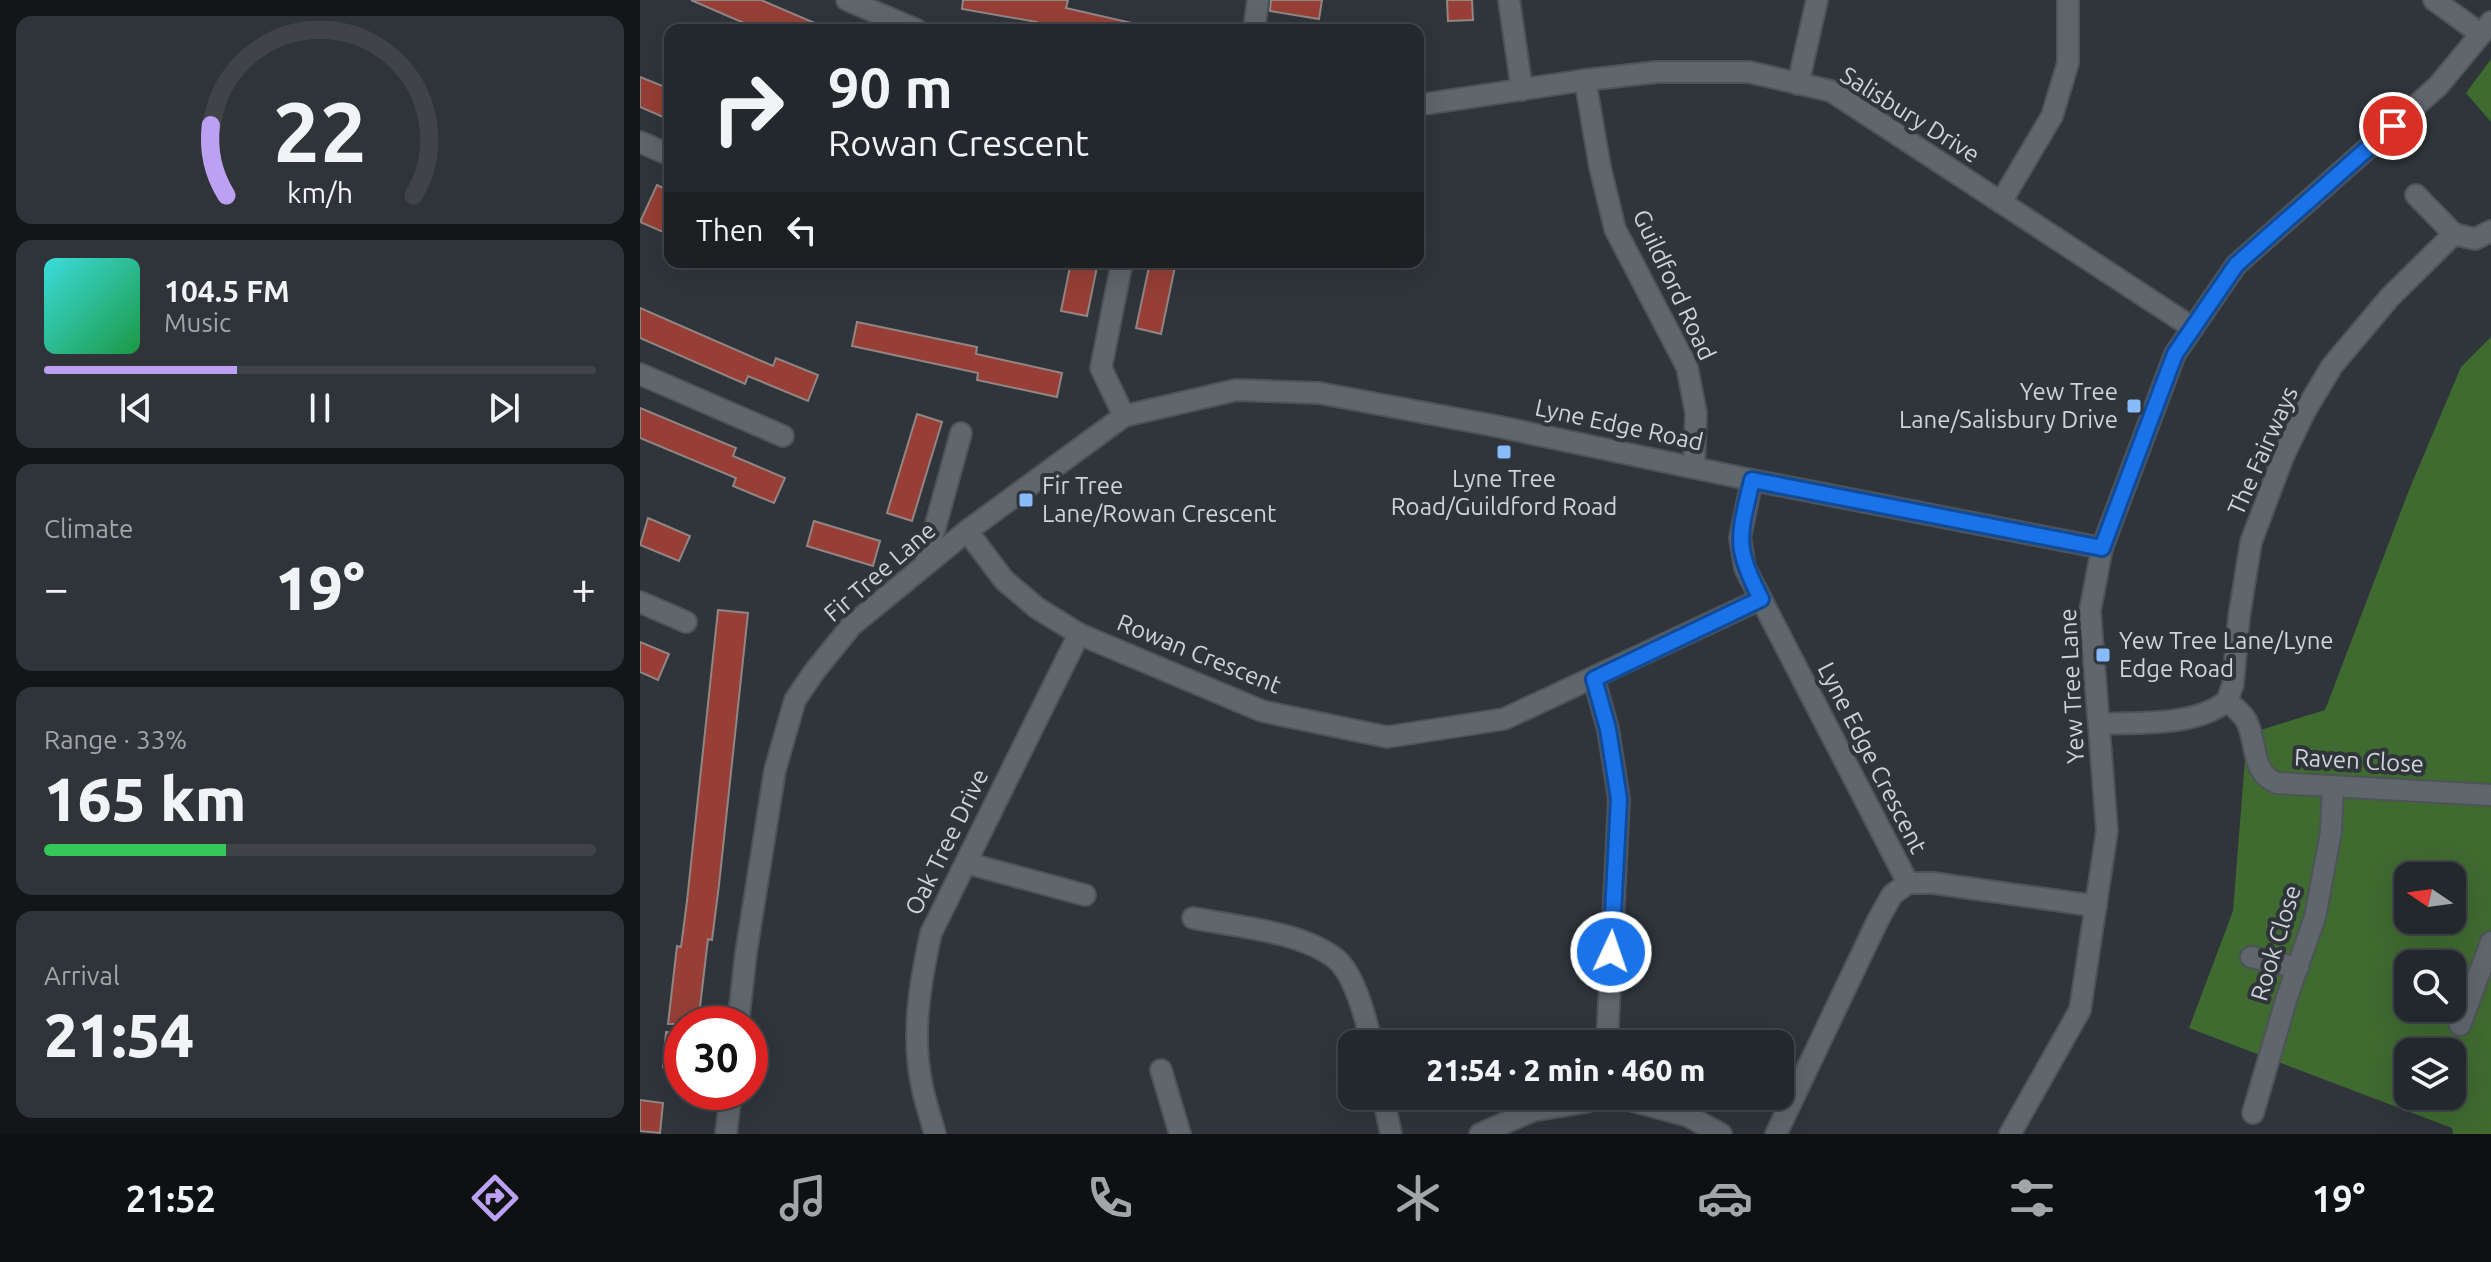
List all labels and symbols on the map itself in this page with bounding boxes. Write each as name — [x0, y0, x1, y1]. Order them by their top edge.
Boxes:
street label: Salisbury Drive — [1836, 61, 1985, 168]
pin — [2359, 92, 2427, 160]
street label: Guildford Road — [1628, 205, 1721, 364]
place label: Yew Tree Lane/Salisbury Drive — [1899, 378, 2118, 433]
street label: The Fairways — [2222, 382, 2303, 519]
street label: Lyne Edge Road — [1533, 394, 1706, 456]
marker: Yew Tree Lane/Salisbury Drive — [2125, 397, 2143, 415]
marker: Lyne Tree Road/Guildford Road — [1495, 443, 1513, 461]
place label: Lyne Tree Road/Guildford Road — [1391, 465, 1617, 520]
place label: Fir Tree Lane/Rowan Crescent — [1042, 472, 1277, 527]
marker: Fir Tree Lane/Rowan Crescent — [1017, 491, 1035, 509]
street label: Fir Tree Lane — [819, 516, 941, 627]
street label: Rowan Crescent — [1113, 608, 1285, 699]
street label: Yew Tree Lane — [2054, 608, 2089, 764]
place label: Yew Tree Lane/Lyne Edge Road — [2119, 627, 2334, 682]
marker: Yew Tree Lane/Lyne Edge Road — [2094, 646, 2112, 664]
street label: Lyne Edge Crescent — [1813, 658, 1933, 858]
street label: Raven Close — [2293, 744, 2425, 777]
street label: Oak Tree Drive — [900, 764, 994, 919]
north arrow — [2394, 862, 2466, 934]
street label: Rook Close — [2245, 882, 2306, 1004]
position arrow — [1569, 910, 1653, 994]
speed limit sign: 30 — [664, 1006, 768, 1110]

